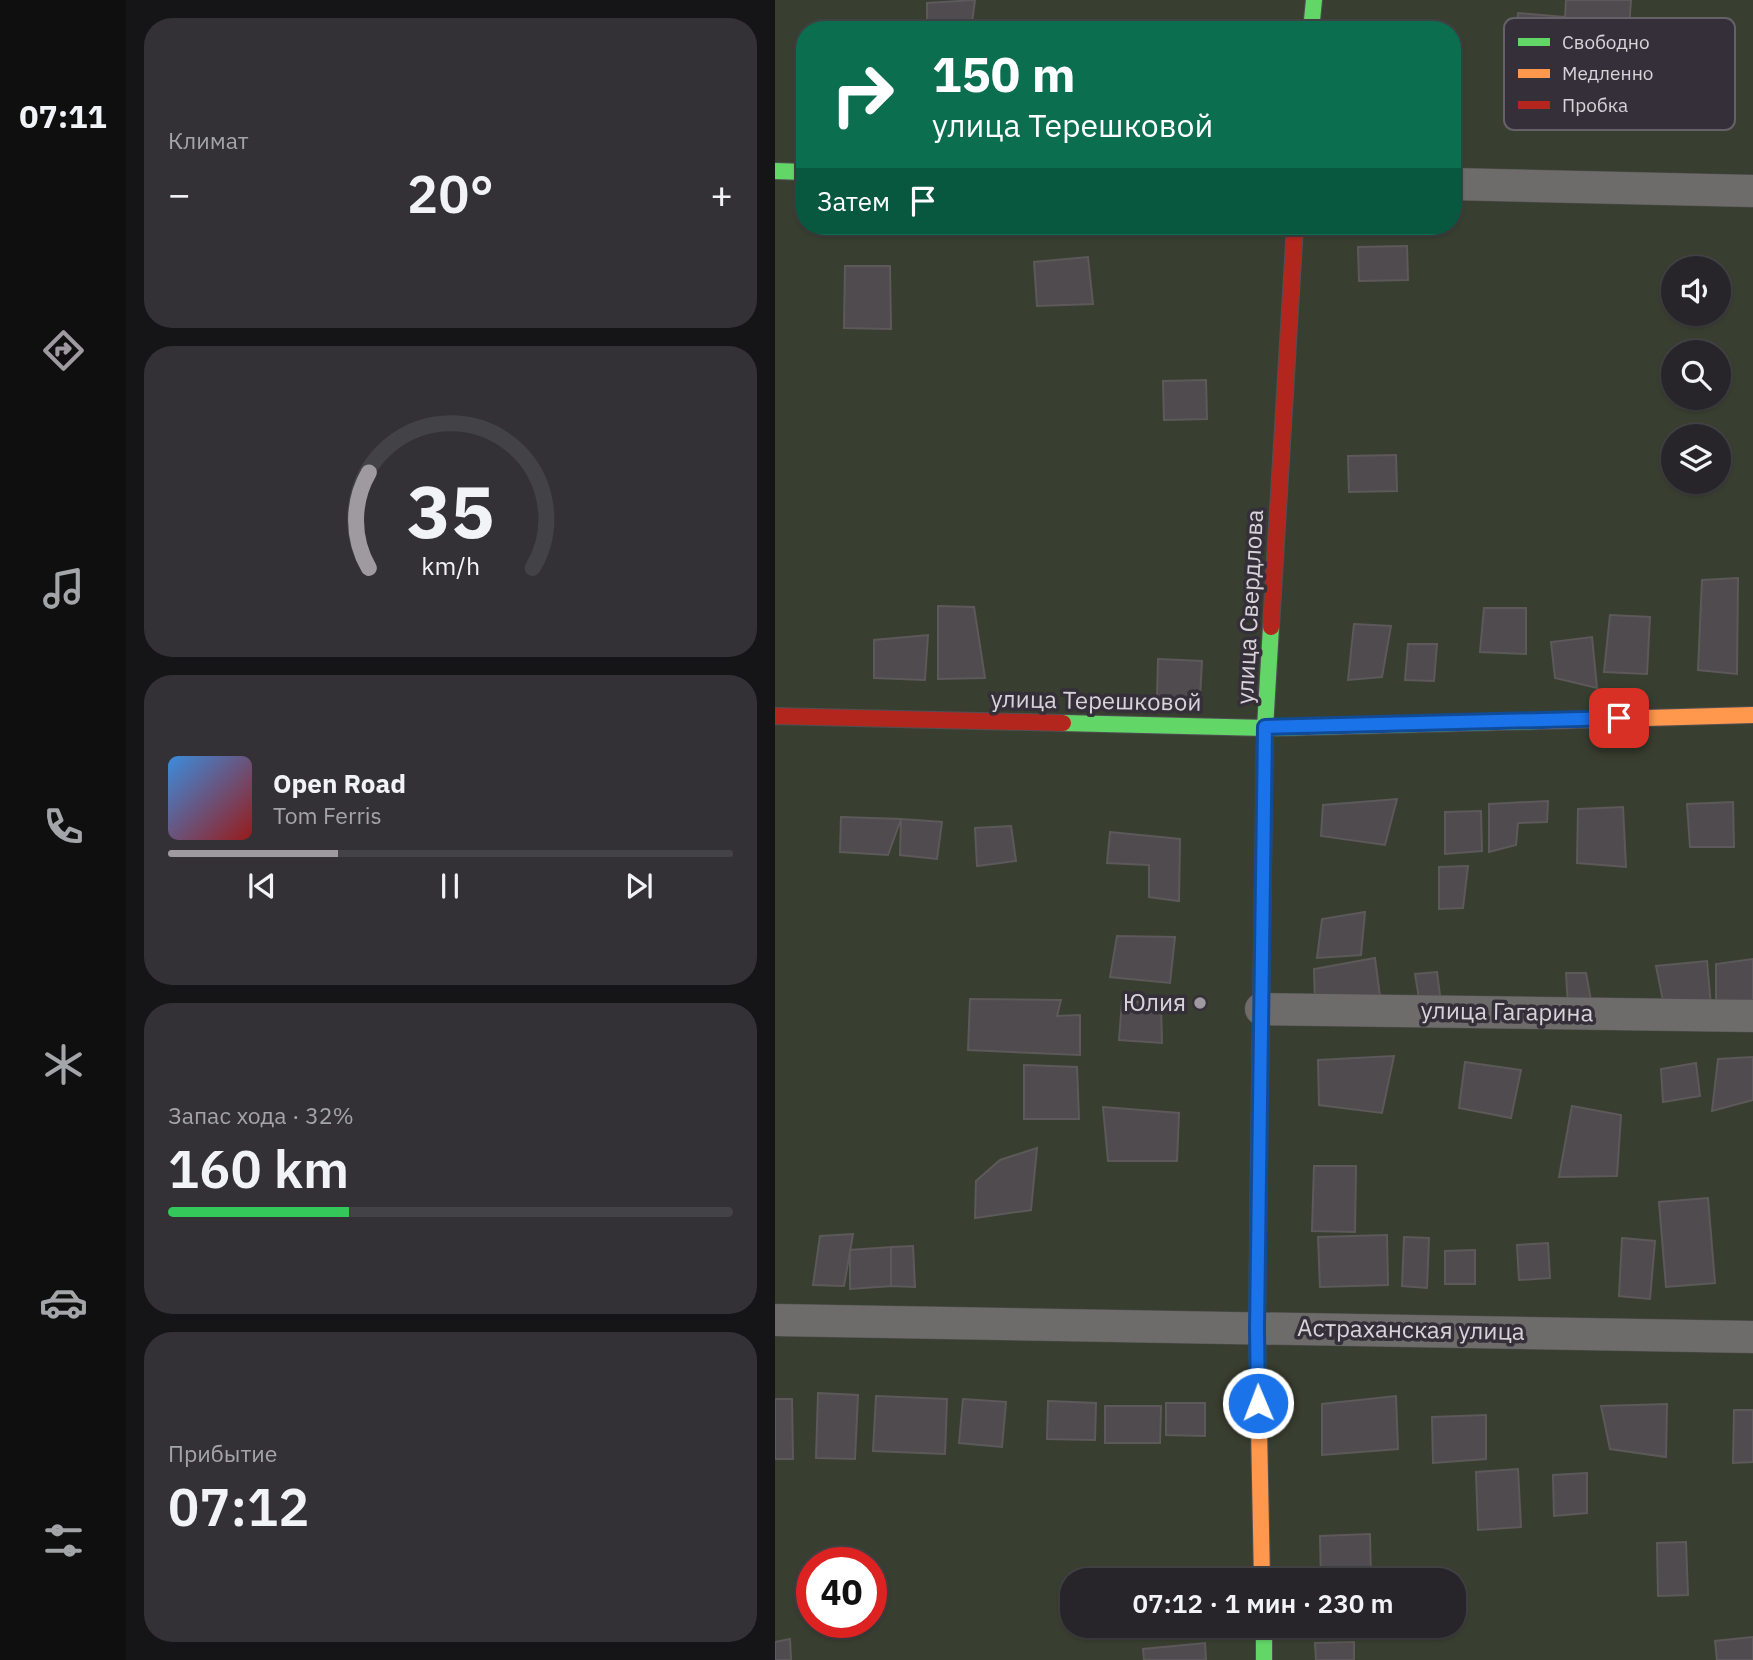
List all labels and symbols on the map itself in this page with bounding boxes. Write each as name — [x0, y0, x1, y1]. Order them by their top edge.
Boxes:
legend — [1504, 18, 1735, 130]
text: Свободно — [1562, 30, 1650, 54]
text: Медленно — [1562, 61, 1653, 85]
text: Пробка — [1562, 93, 1628, 117]
street label: улица Свердлова — [1228, 509, 1270, 705]
street label: улица Терешковой — [990, 682, 1202, 718]
pin — [1589, 688, 1649, 748]
place label: Юлия — [1123, 986, 1186, 1018]
street label: улица Гагарина — [1420, 993, 1594, 1029]
marker: Юлия — [1192, 995, 1208, 1011]
street label: Астраханская улица — [1297, 1311, 1525, 1347]
position arrow — [1221, 1366, 1295, 1440]
speed limit sign: 40 — [796, 1547, 887, 1638]

